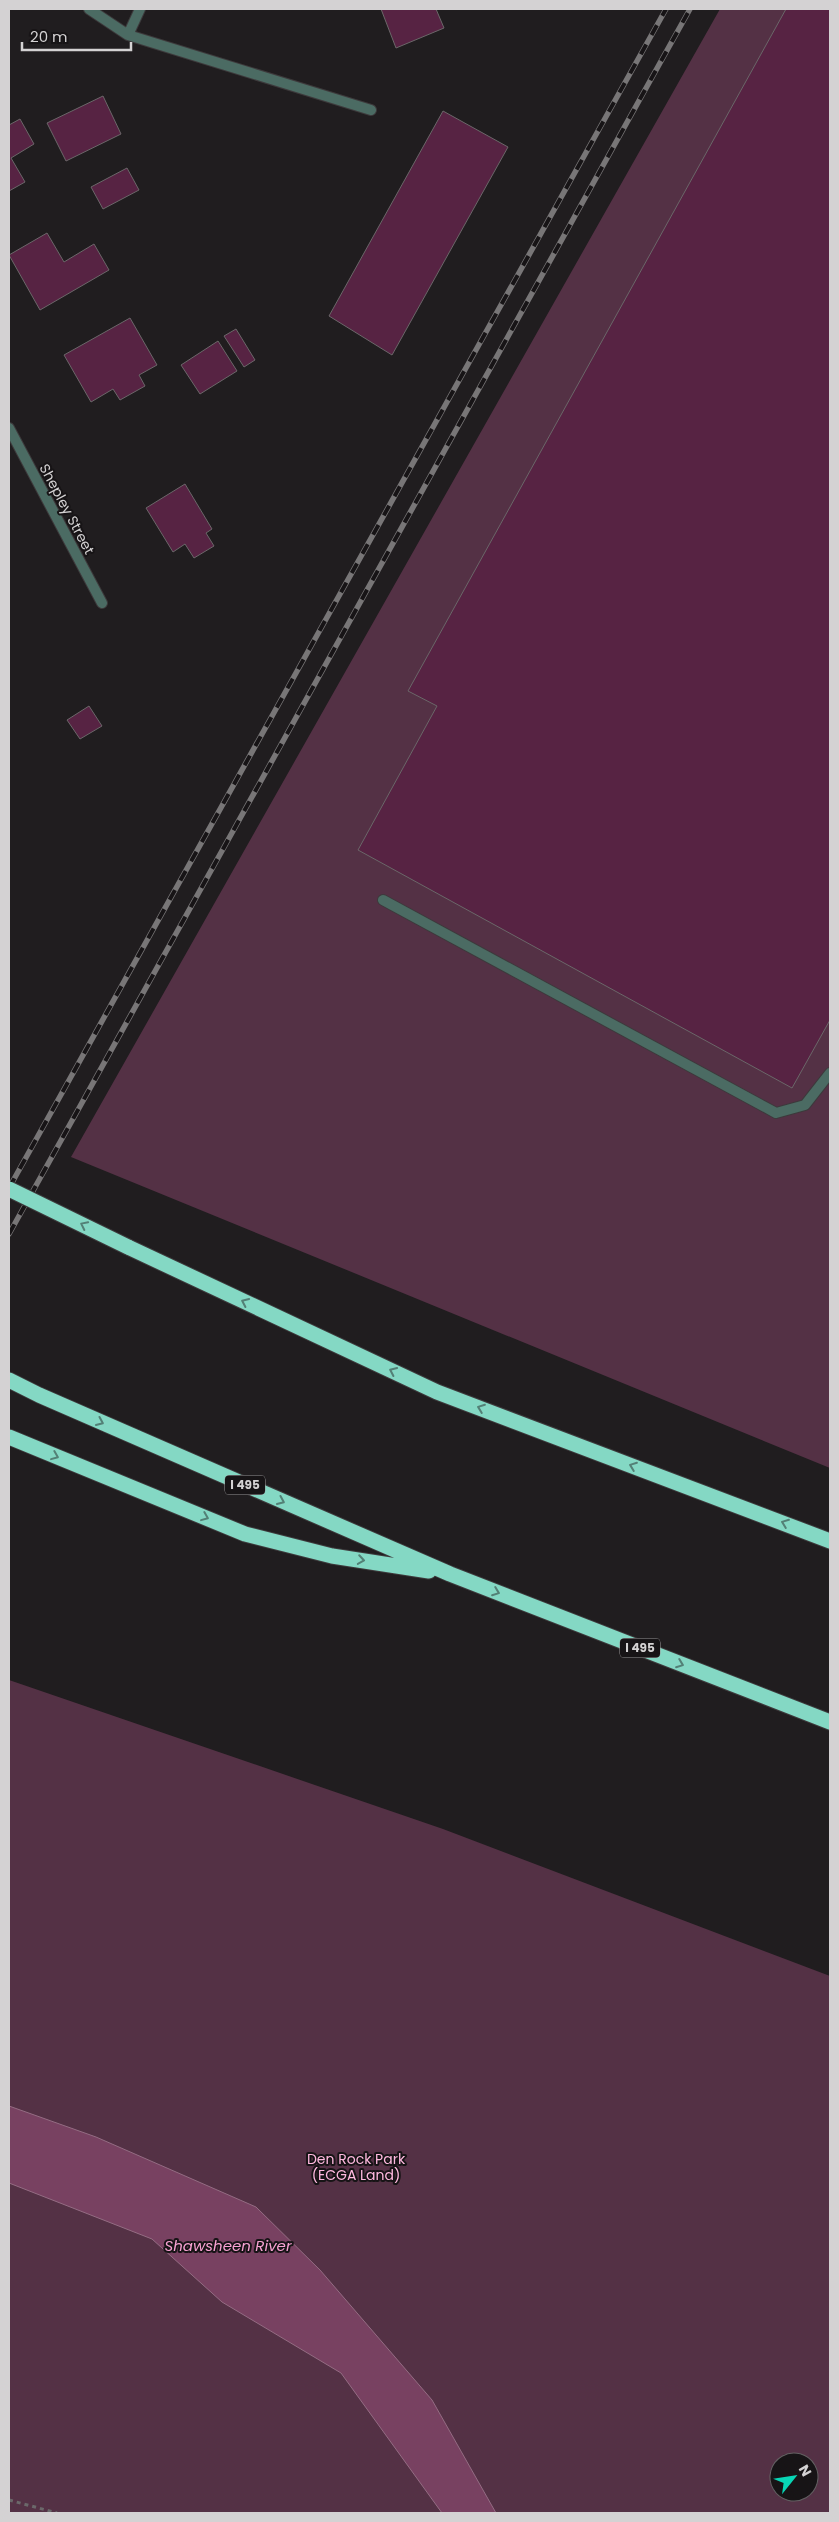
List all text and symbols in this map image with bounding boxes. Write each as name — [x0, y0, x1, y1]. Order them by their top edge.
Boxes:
scale bar — [22, 20, 131, 52]
text: 20 m — [30, 26, 68, 47]
street label: Shepley Street — [35, 460, 99, 558]
one-way arrow — [80, 1221, 89, 1232]
one-way arrow — [242, 1298, 251, 1308]
one-way arrow — [389, 1367, 398, 1377]
one-way arrow — [477, 1404, 486, 1414]
one-way arrow — [95, 1415, 104, 1426]
one-way arrow — [50, 1450, 59, 1460]
one-way arrow — [629, 1462, 637, 1472]
road number: I 495 — [225, 1476, 265, 1494]
one-way arrow — [276, 1494, 285, 1505]
one-way arrow — [200, 1511, 209, 1522]
one-way arrow — [781, 1519, 789, 1529]
one-way arrow — [357, 1555, 366, 1565]
one-way arrow — [491, 1586, 500, 1596]
road number: I 495 — [620, 1639, 660, 1658]
one-way arrow — [675, 1658, 683, 1668]
park label: Den Rock Park (ECGA Land) — [307, 2149, 406, 2185]
water label: Shawsheen River — [165, 2235, 292, 2256]
north arrow — [769, 2452, 819, 2502]
text: N — [794, 2461, 817, 2480]

